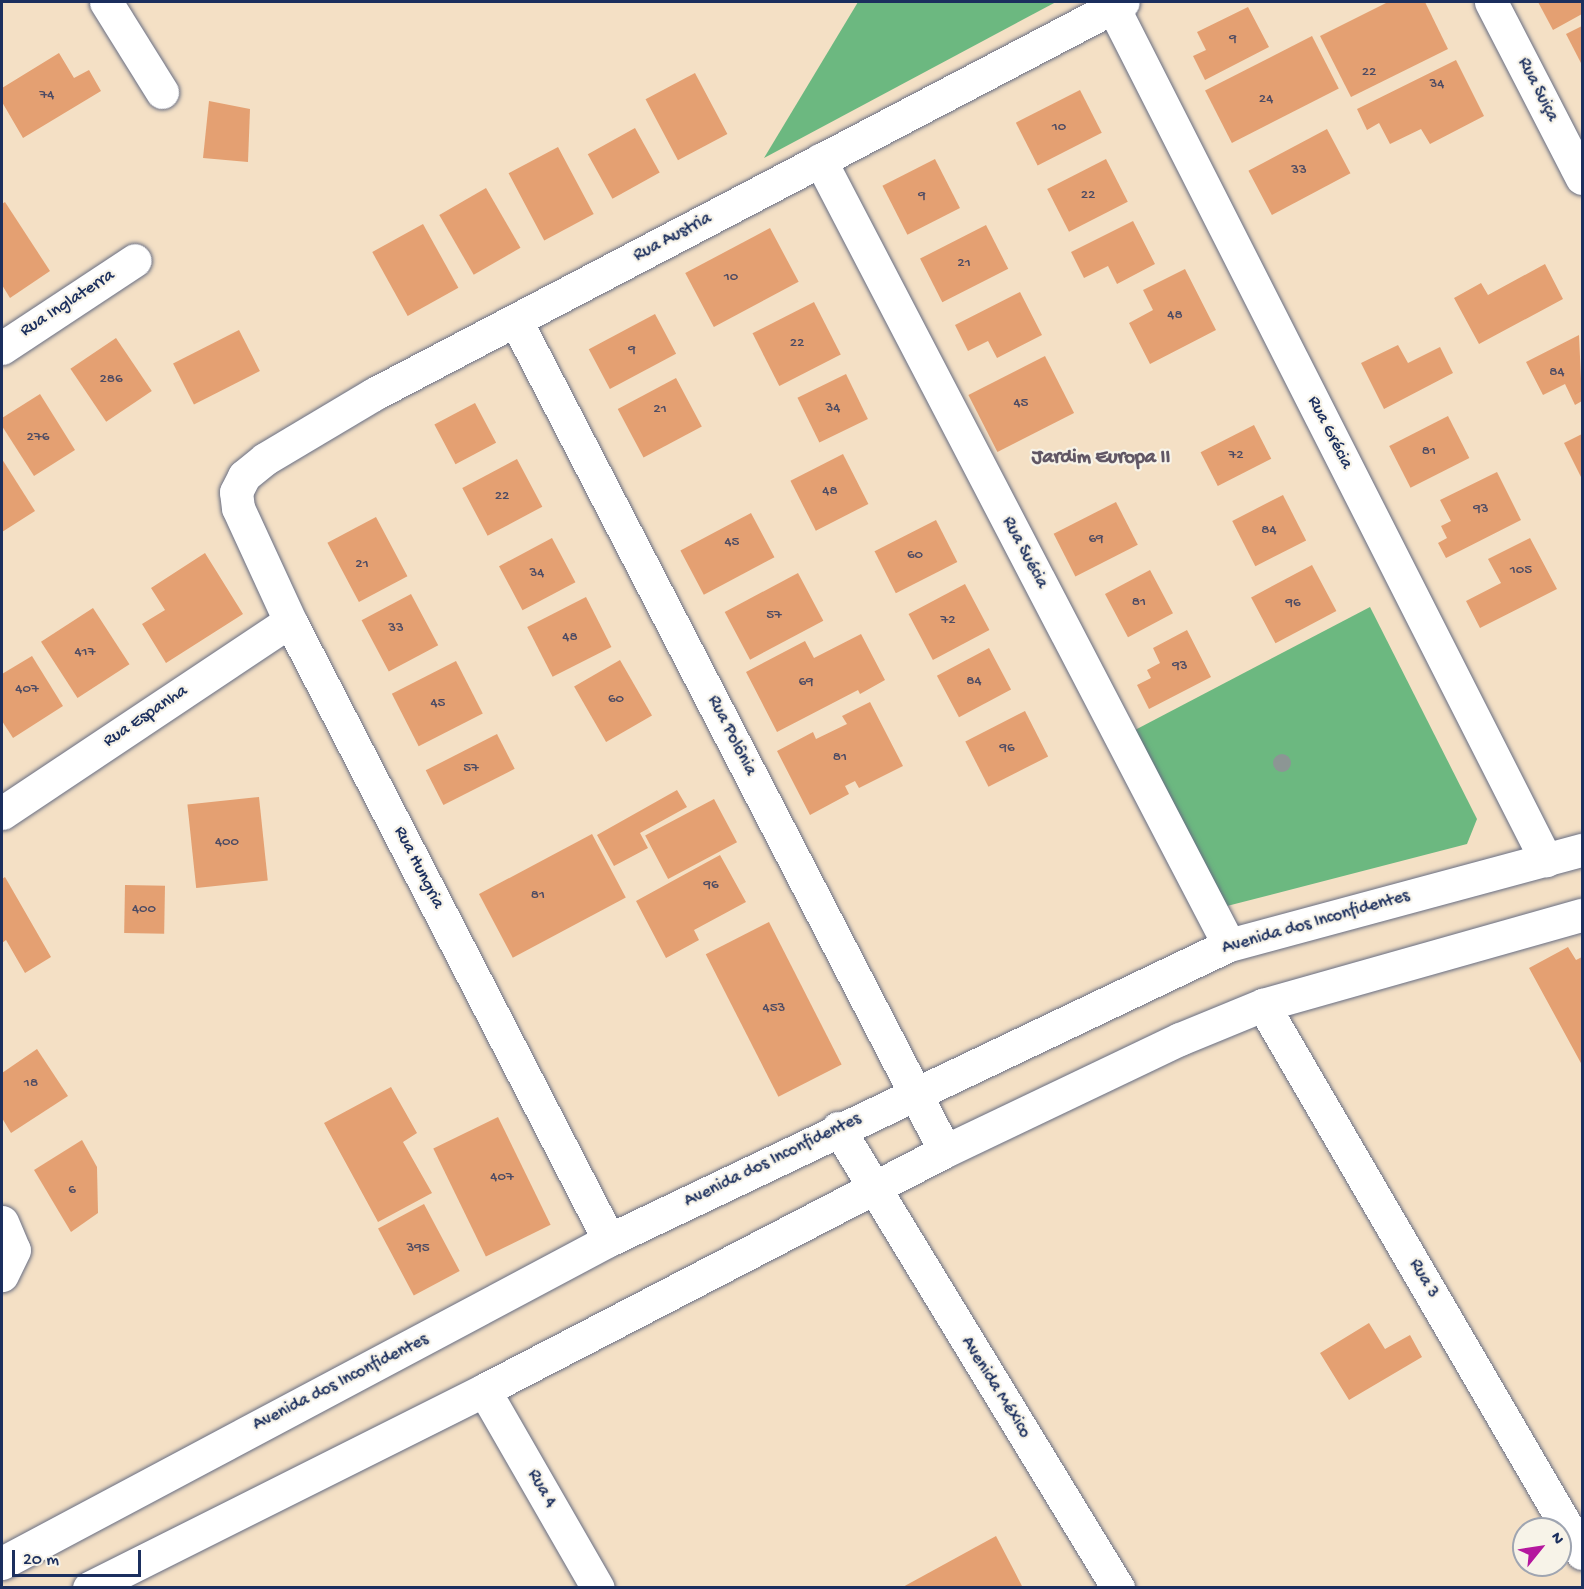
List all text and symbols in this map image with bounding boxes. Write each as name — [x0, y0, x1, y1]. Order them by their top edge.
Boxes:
house number: 9 — [1229, 31, 1237, 49]
street label: Rua Suiça — [1512, 54, 1562, 126]
house number: 22 — [1362, 64, 1376, 82]
house number: 34 — [1430, 76, 1444, 94]
house number: 74 — [40, 87, 54, 105]
house number: 24 — [1259, 91, 1273, 109]
house number: 10 — [1052, 119, 1066, 137]
house number: 33 — [1291, 162, 1307, 180]
house number: 22 — [1081, 187, 1095, 205]
house number: 9 — [918, 188, 926, 206]
street label: Rua Austria — [630, 208, 716, 268]
house number: 21 — [957, 255, 971, 273]
street label: Rua Inglaterra — [17, 265, 119, 343]
house number: 10 — [724, 269, 738, 287]
house number: 48 — [1167, 307, 1183, 325]
house number: 22 — [790, 335, 804, 353]
house number: 9 — [628, 342, 636, 360]
house number: 84 — [1549, 364, 1565, 382]
house number: 286 — [99, 371, 123, 389]
street label: Rua Grécia — [1301, 393, 1357, 473]
house number: 45 — [1014, 395, 1028, 413]
house number: 34 — [826, 400, 840, 418]
house number: 21 — [653, 401, 667, 419]
house number: 276 — [27, 429, 49, 447]
house number: 81 — [1422, 443, 1436, 461]
district label: Jardim Europa II — [1032, 446, 1170, 470]
house number: 72 — [1228, 447, 1244, 465]
house number: 48 — [822, 483, 838, 501]
house number: 22 — [495, 488, 509, 506]
house number: 93 — [1473, 501, 1489, 519]
street label: Rua Suécia — [996, 513, 1052, 593]
house number: 84 — [1261, 522, 1277, 540]
house number: 69 — [1088, 531, 1104, 549]
house number: 45 — [725, 534, 739, 552]
house number: 60 — [907, 547, 923, 565]
house number: 21 — [355, 556, 369, 574]
house number: 105 — [1510, 562, 1532, 580]
house number: 34 — [530, 565, 544, 583]
house number: 81 — [1132, 594, 1146, 612]
house number: 96 — [1285, 595, 1301, 613]
house number: 57 — [766, 607, 782, 625]
house number: 72 — [940, 612, 956, 630]
house number: 33 — [388, 620, 404, 638]
house number: 48 — [562, 629, 578, 647]
house number: 417 — [75, 644, 95, 662]
house number: 93 — [1172, 658, 1188, 676]
house number: 84 — [966, 673, 982, 691]
house number: 69 — [798, 674, 814, 692]
house number: 407 — [15, 681, 39, 699]
street label: Rua Espanha — [100, 681, 192, 753]
house number: 60 — [608, 691, 624, 709]
street label: Rua Polônia — [702, 692, 760, 780]
house number: 45 — [431, 695, 445, 713]
house number: 96 — [999, 740, 1015, 758]
house number: 81 — [833, 749, 847, 767]
house number: 57 — [463, 760, 479, 778]
street label: Rua Hungria — [388, 823, 448, 913]
house number: 400 — [215, 834, 239, 852]
house number: 96 — [703, 877, 719, 895]
street label: Avenida dos Inconfidentes — [1220, 886, 1412, 960]
house number: 81 — [531, 887, 545, 905]
house number: 400 — [132, 901, 156, 919]
house number: 453 — [763, 1000, 785, 1018]
house number: 18 — [24, 1075, 38, 1093]
street label: Avenida dos Inconfidentes — [681, 1109, 865, 1213]
house number: 407 — [490, 1169, 514, 1187]
house number: 6 — [68, 1182, 76, 1200]
house number: 395 — [406, 1240, 430, 1258]
street label: Rua 3 — [1403, 1256, 1443, 1302]
street label: Avenida dos Inconfidentes — [250, 1329, 432, 1437]
street label: Avenida México — [955, 1333, 1035, 1443]
street label: Rua 4 — [521, 1466, 561, 1512]
north arrow — [1512, 1517, 1572, 1577]
text: N — [1545, 1529, 1567, 1548]
scale bar — [15, 1538, 144, 1576]
text: 20 m — [23, 1550, 59, 1571]

